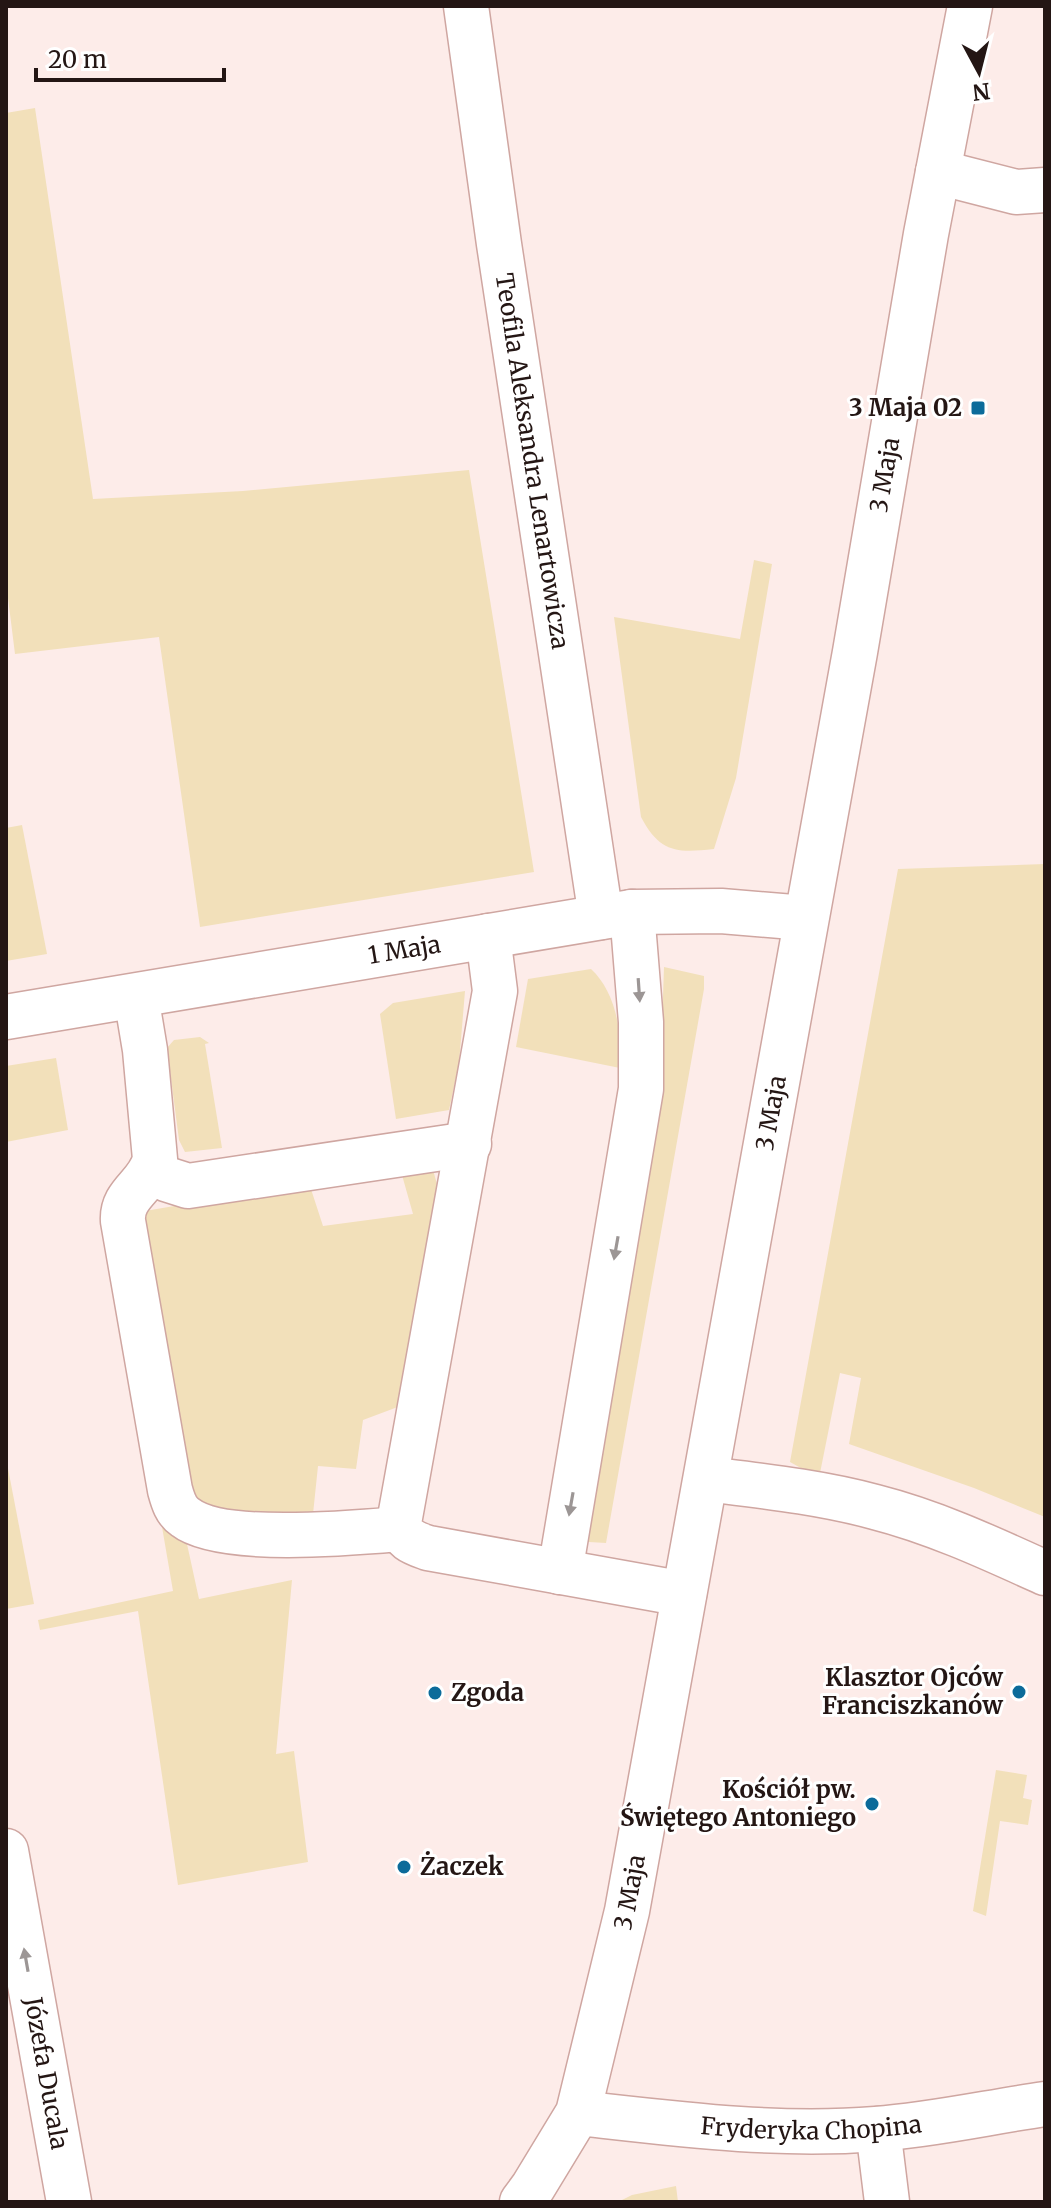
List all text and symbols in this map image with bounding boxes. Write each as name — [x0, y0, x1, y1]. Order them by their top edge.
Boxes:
scale bar — [36, 32, 224, 82]
north arrow — [939, 32, 1019, 112]
text: 20 m — [48, 44, 107, 75]
text: N — [970, 77, 992, 107]
street label: Teofila Aleksandra Lenartowicza — [489, 271, 576, 651]
place label: 3 Maja 02 — [849, 392, 962, 423]
marker: 3 Maja 02 — [969, 399, 987, 417]
street label: 3 Maja — [863, 435, 906, 515]
street label: 1 Maja — [366, 928, 443, 971]
one-way arrow — [633, 978, 646, 1003]
street label: 3 Maja — [749, 1073, 793, 1153]
one-way arrow — [609, 1236, 621, 1261]
one-way arrow — [565, 1492, 577, 1517]
place label: Klasztor Ojców Franciszkanów — [822, 1662, 1003, 1721]
place label: Zgoda — [451, 1677, 524, 1708]
marker: Klasztor Ojców Franciszkanów — [1010, 1683, 1028, 1701]
marker: Zgoda — [426, 1684, 444, 1702]
place label: Kościół pw. Świętego Antoniego — [620, 1774, 856, 1833]
marker: Kościół pw. Świętego Antoniego — [863, 1795, 881, 1813]
place label: Żaczek — [420, 1851, 504, 1882]
street label: 3 Maja — [607, 1852, 652, 1933]
marker: Żaczek — [395, 1858, 413, 1876]
one-way arrow — [19, 1947, 31, 1972]
street label: Józefa Ducala — [17, 1994, 75, 2152]
street label: Fryderyka Chopina — [699, 2108, 924, 2147]

